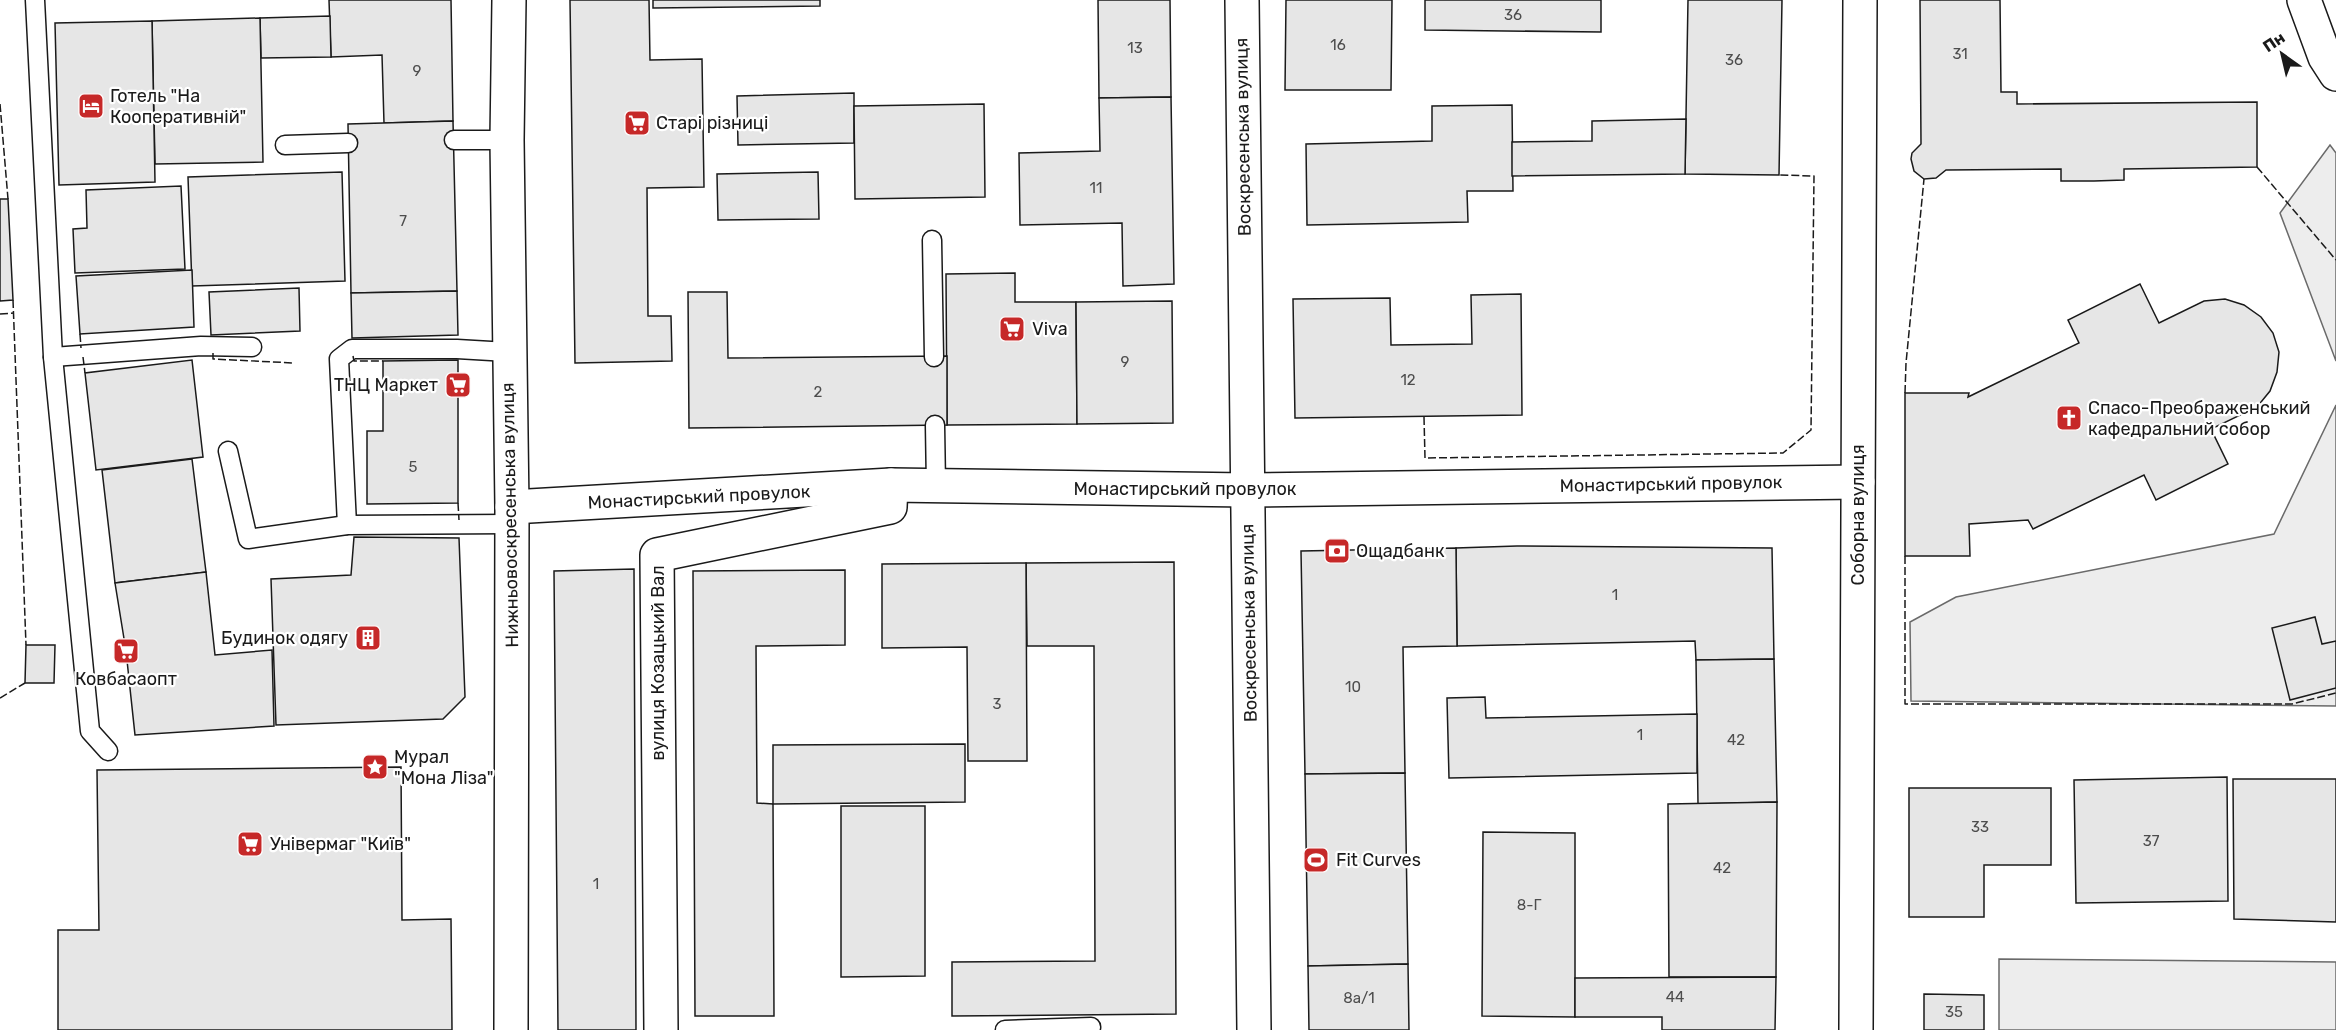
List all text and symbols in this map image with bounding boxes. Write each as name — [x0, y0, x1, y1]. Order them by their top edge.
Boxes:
house number: 36 — [1504, 6, 1522, 24]
north arrow — [2252, 24, 2312, 84]
text: Пн — [2259, 28, 2288, 56]
house number: 16 — [1330, 36, 1346, 54]
street label: Воскресенська вулиця — [1230, 38, 1256, 236]
house number: 13 — [1127, 39, 1143, 57]
house number: 31 — [1952, 45, 1968, 63]
house number: 36 — [1725, 51, 1743, 69]
house number: 9 — [413, 62, 422, 80]
place label: Готель "На Кооперативній" — [110, 85, 246, 128]
hotel icon: Готель "На Кооперативній" — [76, 91, 106, 121]
supermarket icon: Старі різниці — [622, 108, 652, 138]
place label: Старі різниці — [656, 112, 768, 134]
house number: 11 — [1090, 179, 1102, 197]
house number: 7 — [399, 212, 407, 230]
supermarket icon: Viva — [997, 314, 1027, 344]
place label: Viva — [1032, 318, 1068, 340]
house number: 9 — [1121, 353, 1130, 371]
supermarket icon: ТНЦ Маркет — [443, 370, 473, 400]
house number: 12 — [1400, 371, 1416, 389]
place label: ТНЦ Маркет — [334, 374, 438, 396]
street label: Нижньовоскресенська вулиця — [497, 382, 523, 648]
house number: 2 — [814, 383, 823, 401]
place label: Спасо-Преображенський кафедральний собор — [2088, 397, 2311, 440]
church icon: Спасо-Преображенський кафедральний собор — [2054, 403, 2084, 433]
street label: Соборна вулиця — [1847, 445, 1869, 585]
house number: 5 — [409, 458, 418, 476]
street label: Монастирський провулок — [1559, 471, 1783, 497]
street label: Монастирський провулок — [1074, 478, 1297, 500]
street label: Монастирський провулок — [587, 480, 811, 514]
street label: Воскресенська вулиця — [1236, 524, 1262, 722]
bank icon: Ощадбанк — [1322, 536, 1352, 566]
place label: Ощадбанк — [1356, 540, 1445, 562]
street label: вулиця Козацький Вал — [647, 565, 669, 761]
house number: 1 — [1612, 586, 1618, 604]
building icon: Будинок одягу — [353, 623, 383, 653]
place label: Будинок одягу — [221, 627, 348, 649]
supermarket icon: Ковбасаопт — [111, 636, 141, 666]
place label: Ковбасаопт — [75, 668, 177, 690]
house number: 10 — [1345, 678, 1361, 696]
house number: 3 — [992, 695, 1002, 713]
house number: 1 — [1637, 726, 1643, 744]
house number: 42 — [1727, 731, 1745, 749]
place label: Мурал "Мона Ліза" — [394, 746, 494, 789]
place icon: Мурал "Мона Ліза" — [360, 752, 390, 782]
house number: 33 — [1971, 818, 1989, 836]
supermarket icon: Універмаг "Київ" — [235, 829, 265, 859]
house number: 37 — [2143, 832, 2160, 850]
place label: Універмаг "Київ" — [270, 833, 411, 855]
sports icon: Fit Curves — [1301, 845, 1331, 875]
place label: Fit Curves — [1336, 849, 1421, 871]
house number: 42 — [1713, 859, 1731, 877]
house number: 1 — [593, 875, 599, 893]
house number: 8-Г — [1517, 896, 1541, 914]
house number: 44 — [1666, 988, 1684, 1006]
house number: 8а/1 — [1343, 989, 1375, 1007]
house number: 35 — [1945, 1003, 1963, 1021]

